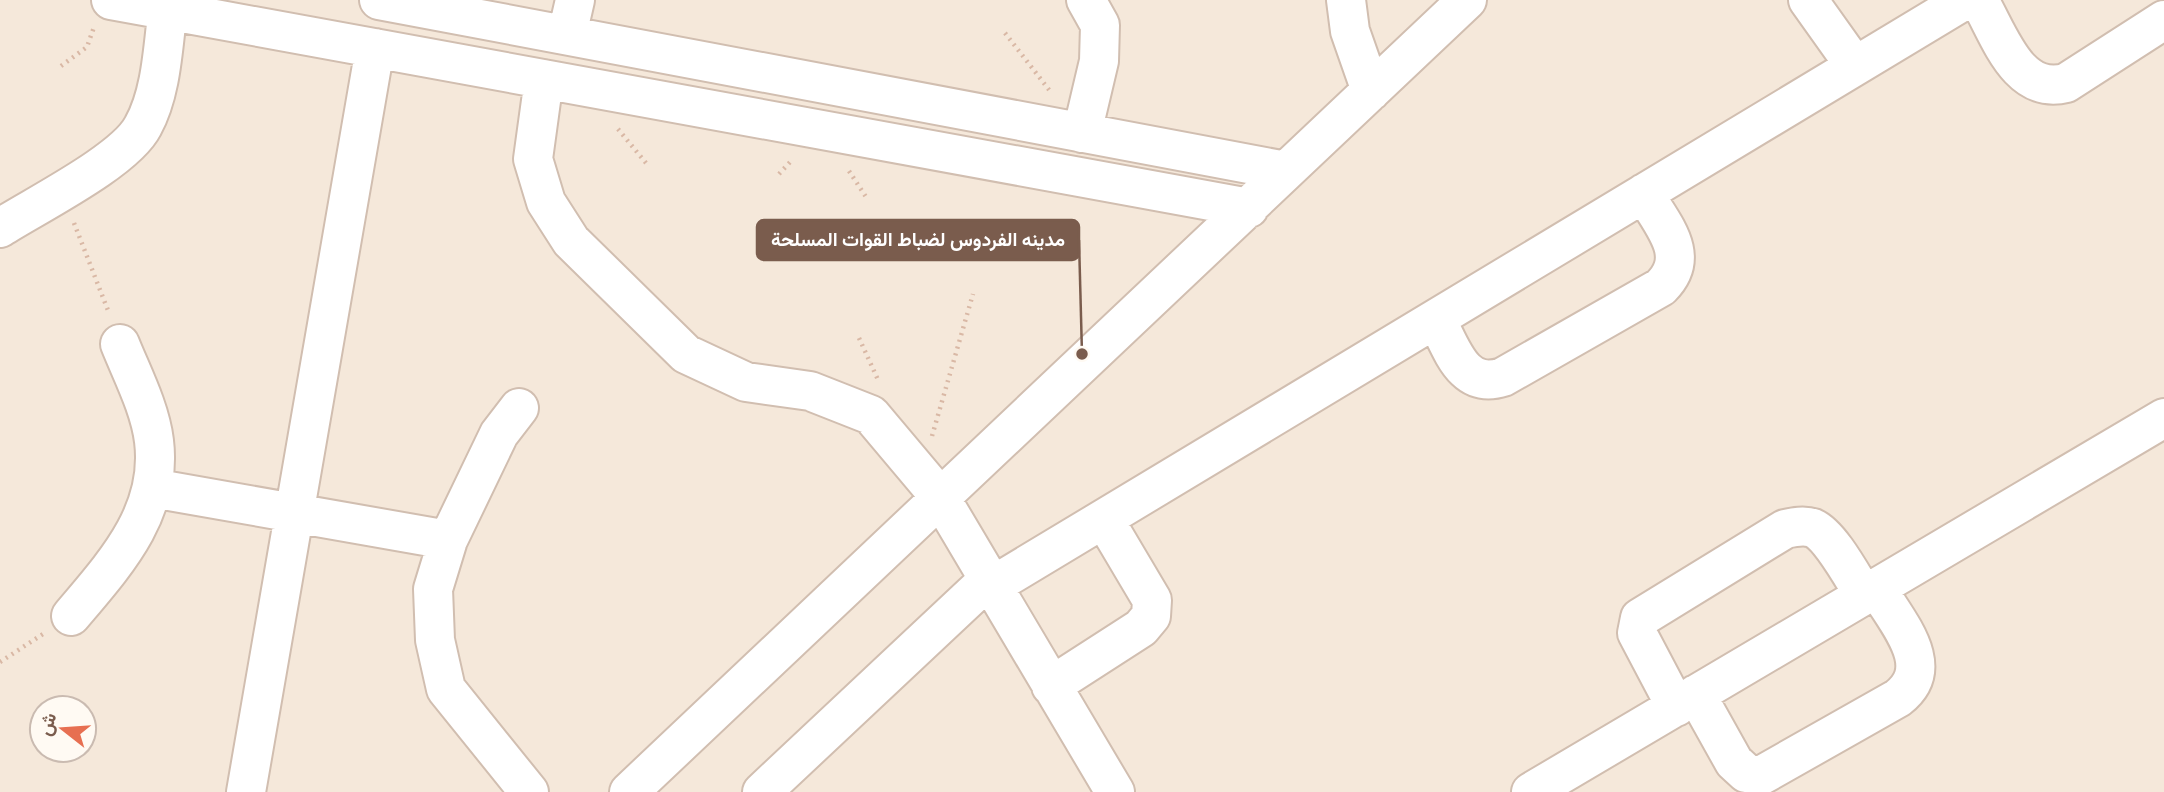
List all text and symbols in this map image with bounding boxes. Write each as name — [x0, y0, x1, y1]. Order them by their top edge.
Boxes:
callout: مدينه الفردوس لضباط القوات المسلحة — [757, 220, 1079, 260]
text: مدينه الفردوس لضباط القوات المسلحة — [771, 228, 1065, 252]
north arrow — [28, 694, 98, 764]
text: ش — [33, 710, 62, 738]

